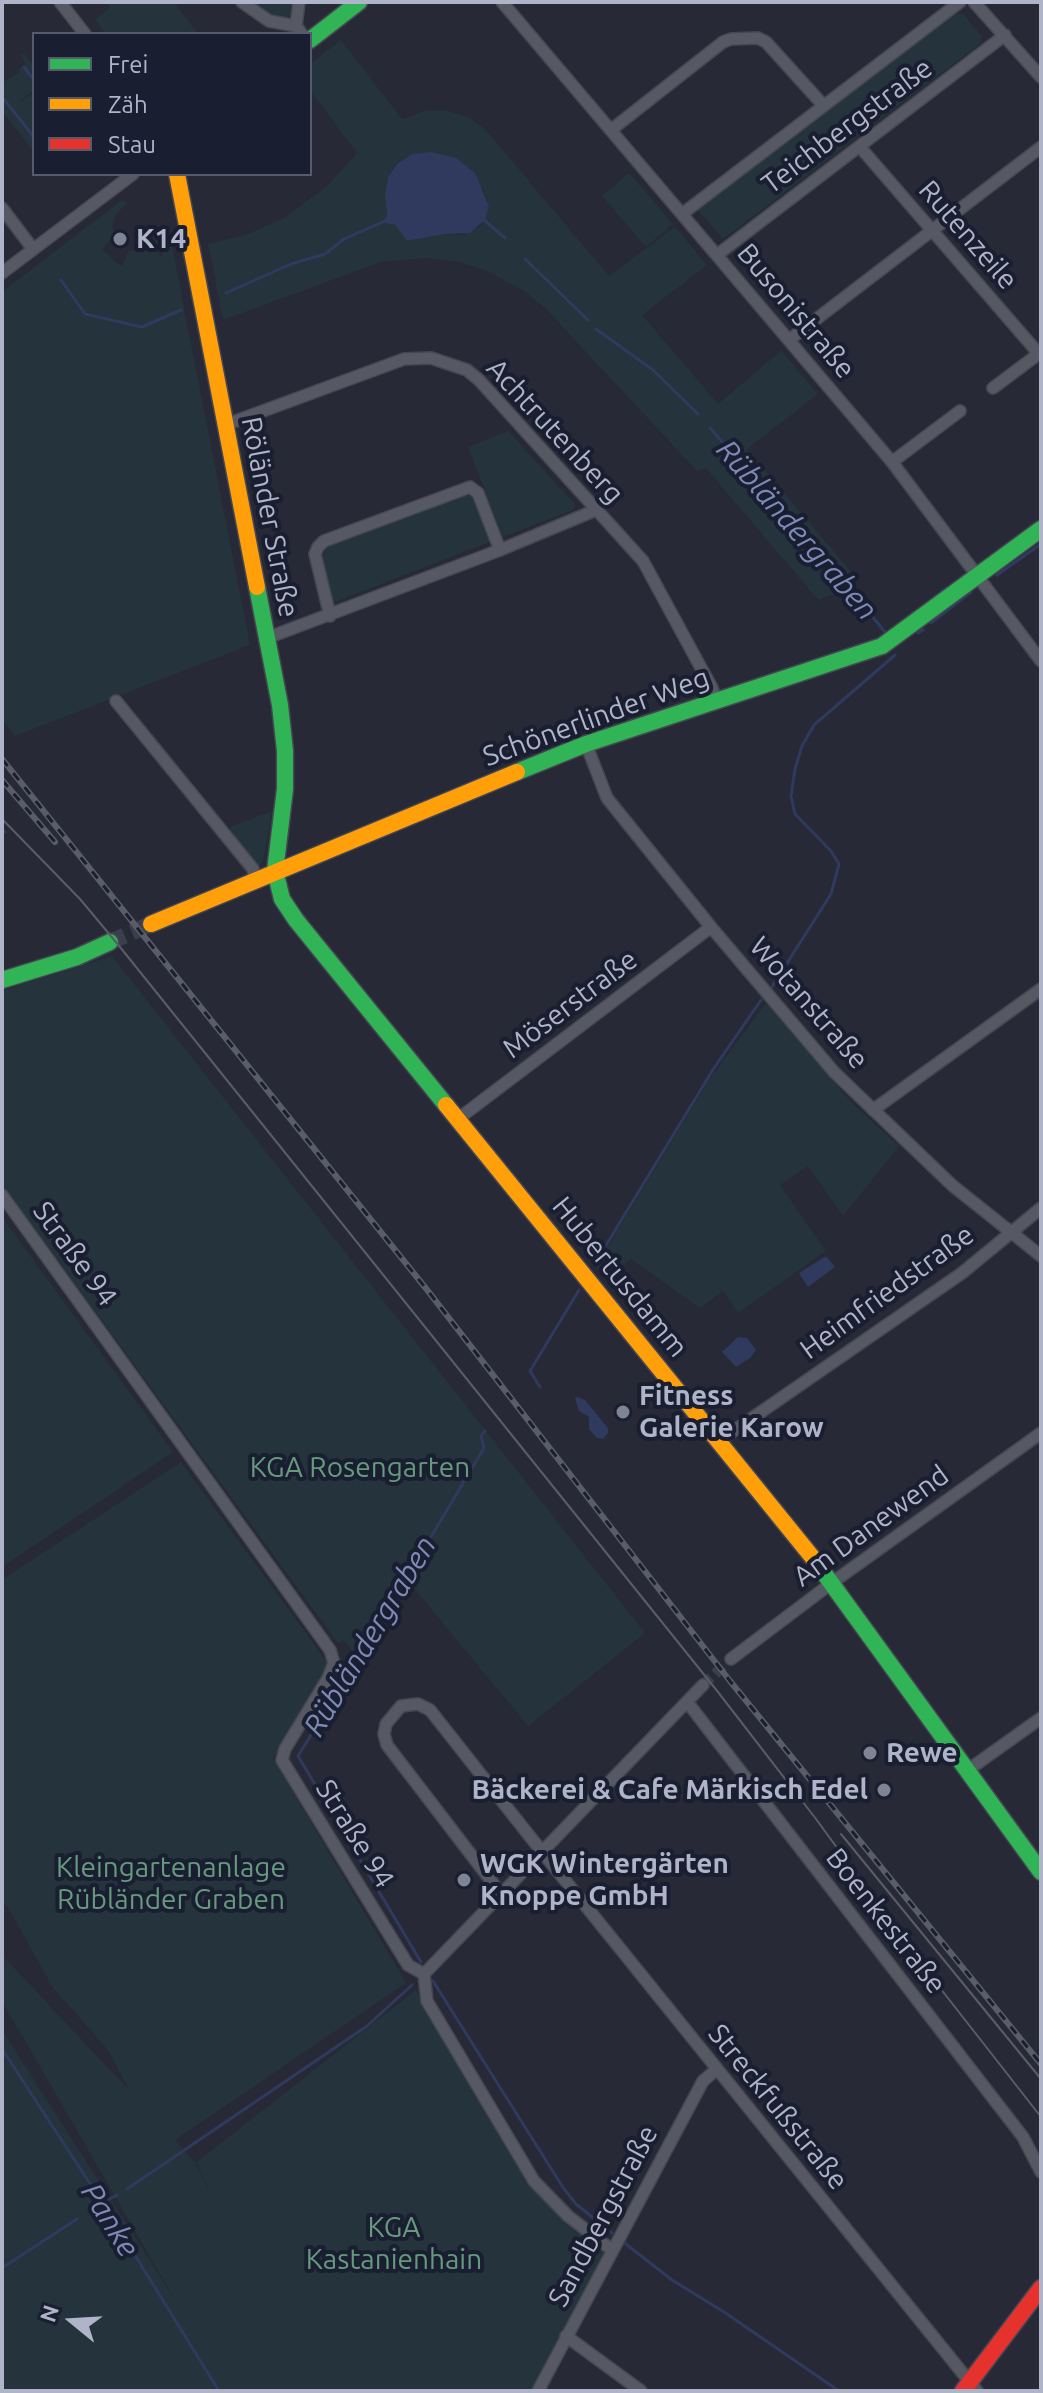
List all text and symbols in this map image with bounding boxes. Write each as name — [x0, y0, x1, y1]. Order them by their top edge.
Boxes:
legend — [32, 32, 312, 176]
text: Frei — [108, 51, 148, 78]
street label: Teichbergstraße — [755, 51, 939, 201]
text: Zäh — [108, 91, 148, 118]
text: Stau — [108, 131, 156, 158]
street label: Rutenzeile — [912, 174, 1024, 296]
place label: K14 — [136, 222, 186, 256]
marker: K14 — [111, 230, 129, 248]
street label: Busonistraße — [730, 237, 862, 385]
street label: Achtrutenberg — [479, 352, 631, 510]
street label: Röländer Straße — [234, 414, 306, 620]
water label: Rübländergraben — [709, 433, 885, 627]
street label: Schönerlinder Weg — [478, 660, 714, 774]
street label: Wotanstraße — [743, 930, 875, 1076]
street label: Möserstraße — [496, 943, 644, 1065]
street label: Hubertusdamm — [545, 1190, 695, 1364]
street label: Straße 94 — [26, 1195, 124, 1313]
street label: Heimfriedstraße — [794, 1218, 980, 1366]
place label: Fitness Galerie Karow — [639, 1379, 824, 1445]
marker: Fitness Galerie Karow — [614, 1403, 632, 1421]
park label: KGA Rosengarten — [250, 1451, 470, 1485]
street label: Am Danewend — [787, 1458, 955, 1594]
water label: Rübländergraben — [296, 1529, 444, 1743]
place label: Rewe — [886, 1736, 958, 1770]
marker: Rewe — [861, 1744, 879, 1762]
place label: Bäckerei & Cafe Märkisch Edel — [471, 1773, 868, 1807]
street label: Straße 94 — [309, 1774, 401, 1894]
marker: Bäckerei & Cafe Märkisch Edel — [875, 1781, 893, 1799]
street label: Boenkestraße — [819, 1842, 953, 2000]
place label: WGK Wintergärten Knoppe GmbH — [480, 1847, 729, 1913]
park label: Kleingartenanlage Rübländer Graben — [56, 1851, 286, 1917]
marker: WGK Wintergärten Knoppe GmbH — [455, 1871, 473, 1889]
street label: Streckfußstraße — [701, 2018, 855, 2196]
street label: Sandbergstraße — [541, 2120, 665, 2312]
water label: Panke — [73, 2176, 147, 2264]
park label: KGA Kastanienhain — [306, 2211, 482, 2277]
north arrow — [32, 2281, 112, 2361]
text: N — [34, 2302, 63, 2325]

